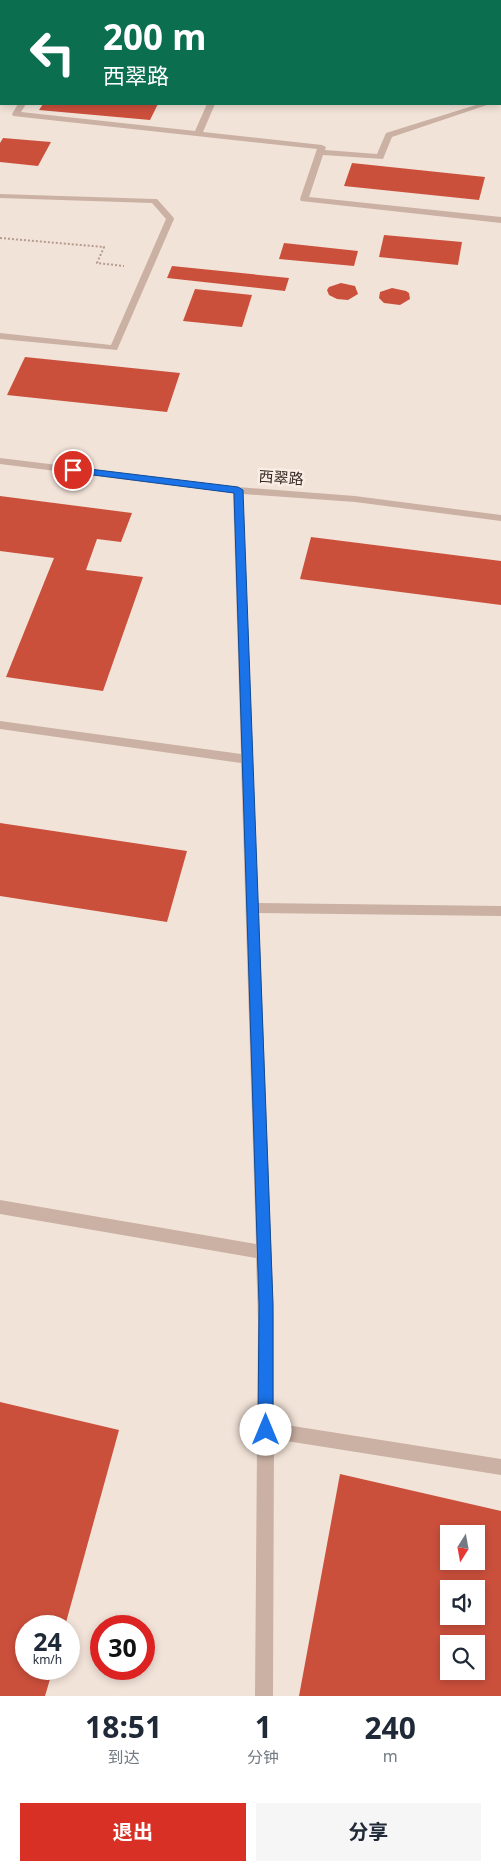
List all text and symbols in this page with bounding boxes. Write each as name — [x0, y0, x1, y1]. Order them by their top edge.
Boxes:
text: 200 m — [103, 13, 206, 60]
icon: left — [20, 20, 85, 85]
text: 西翠路 — [103, 60, 169, 90]
pin — [52, 449, 94, 491]
icon: arrive — [59, 456, 87, 484]
street label: 西翠路 — [258, 465, 304, 489]
position arrow — [239, 1403, 291, 1455]
north arrow — [440, 1525, 485, 1570]
map controls — [440, 1525, 485, 1680]
button: sound — [440, 1580, 485, 1625]
speed limit sign: 30 — [90, 1615, 155, 1680]
text: 24 — [33, 1624, 62, 1658]
button: search — [440, 1635, 485, 1680]
text: km/h — [33, 1651, 62, 1668]
text: 18:51 — [85, 1706, 162, 1747]
text: 1 — [255, 1706, 272, 1747]
text: 240 — [364, 1707, 416, 1748]
text: m — [383, 1745, 398, 1767]
text: 到达 — [108, 1746, 140, 1768]
text: 分钟 — [247, 1746, 279, 1768]
button: 退出 — [20, 1803, 246, 1861]
button: 分享 — [256, 1803, 481, 1861]

